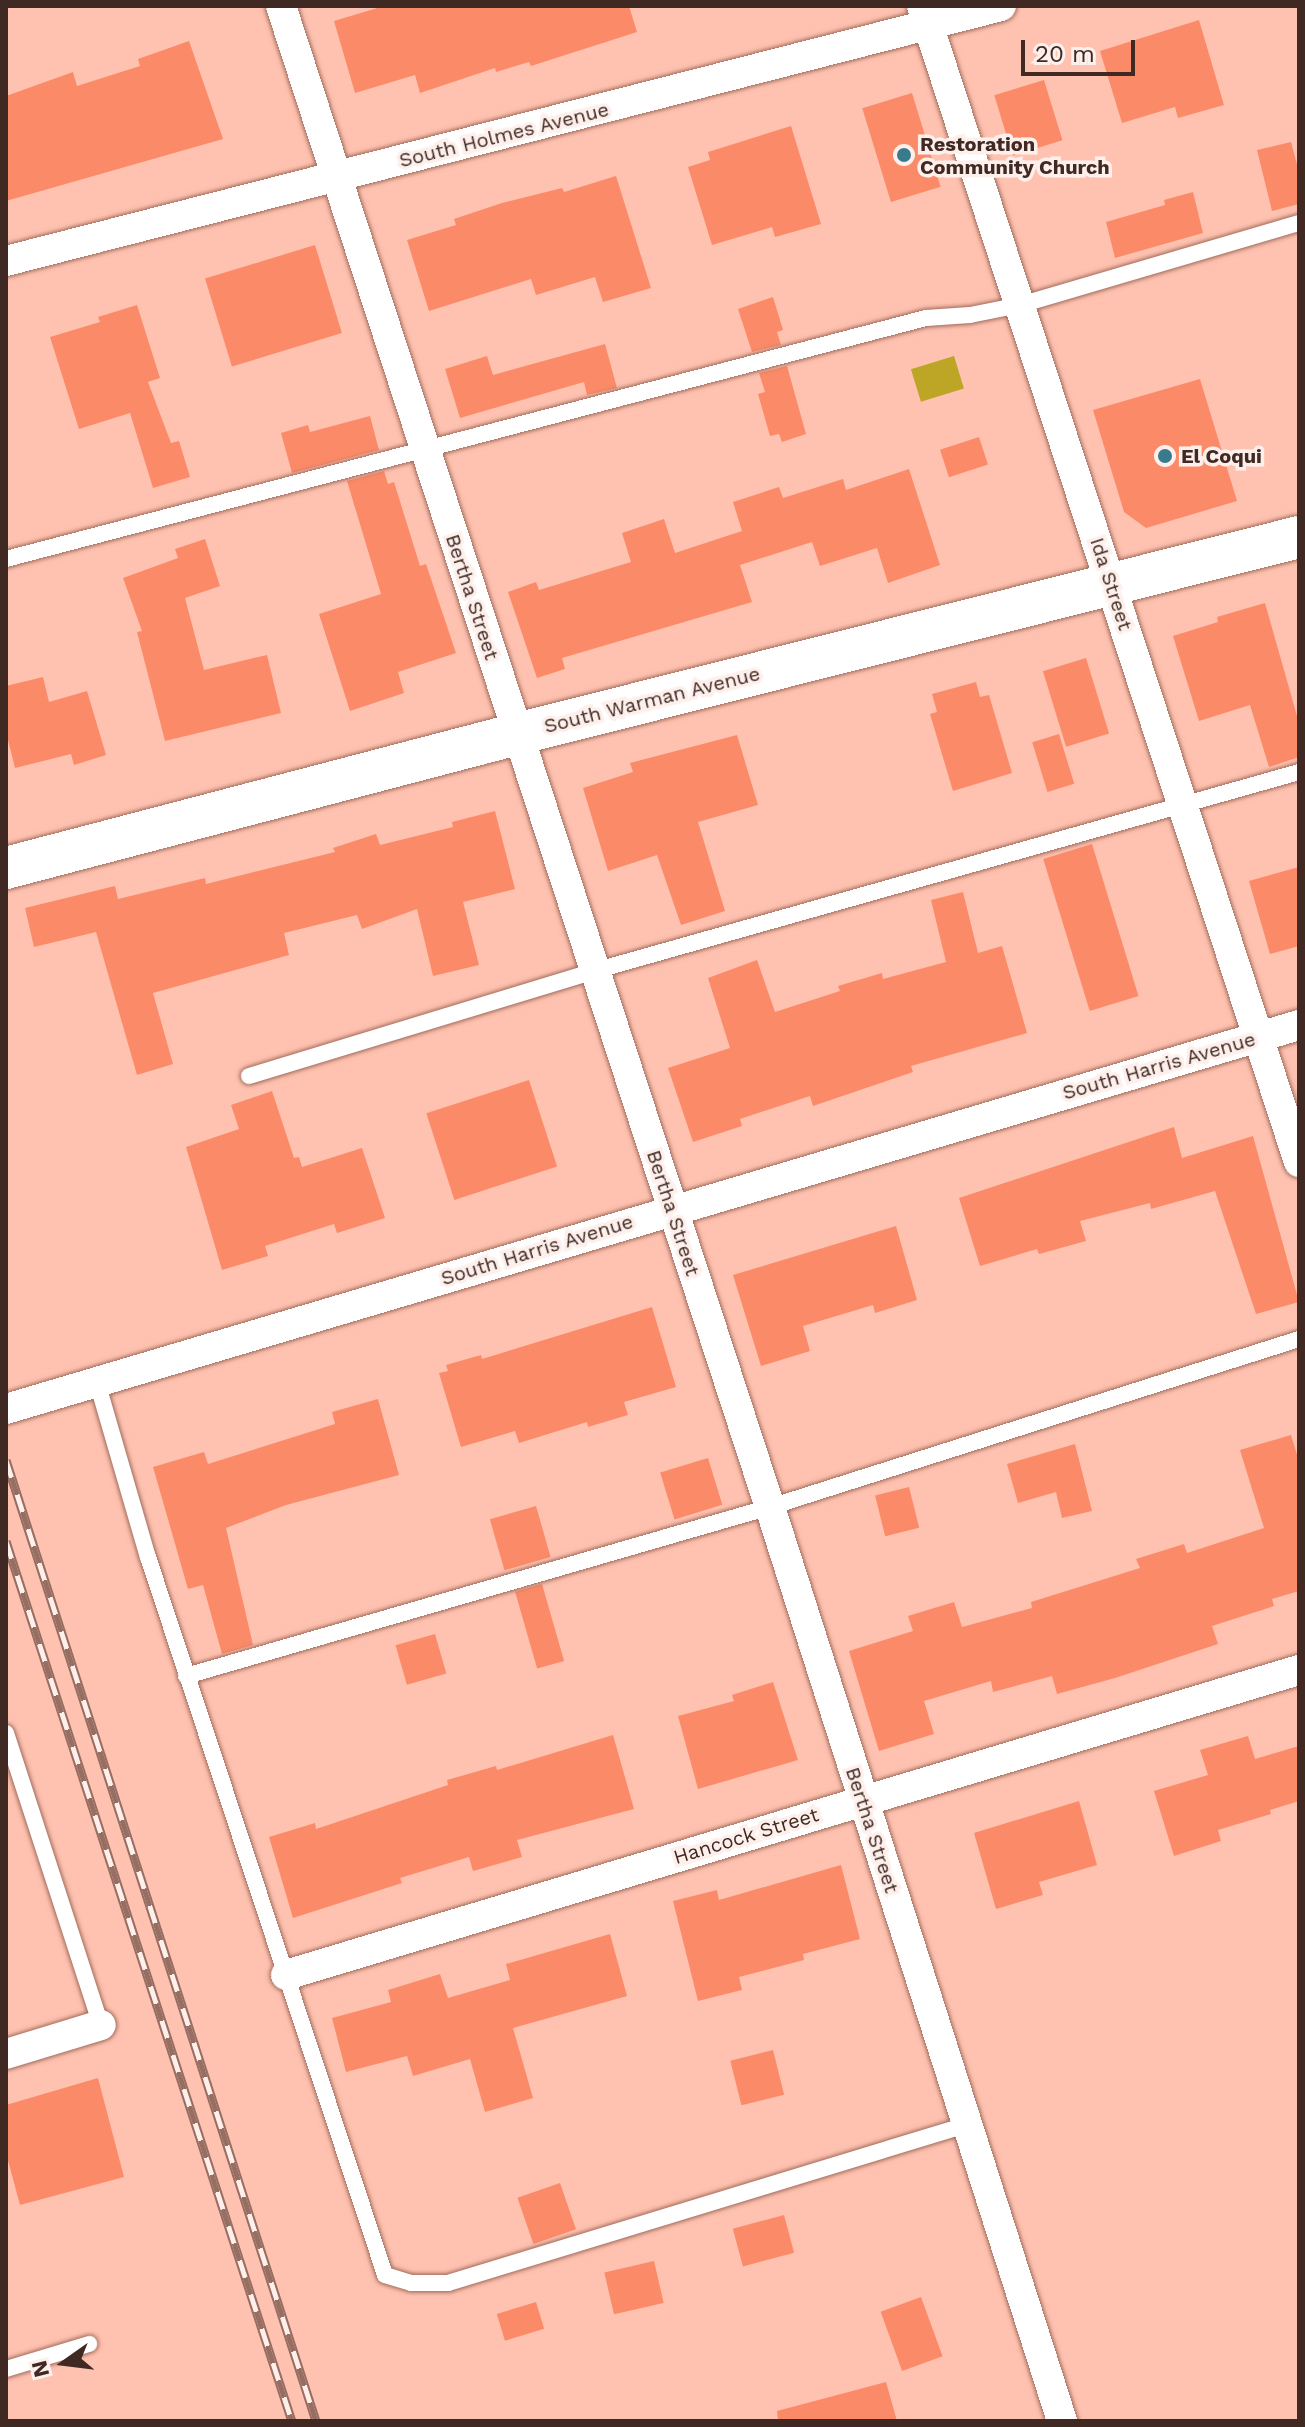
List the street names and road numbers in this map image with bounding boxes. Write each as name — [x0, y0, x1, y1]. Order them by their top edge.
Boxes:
street label: South Holmes Avenue — [396, 97, 612, 173]
street label: Bertha Street — [440, 531, 504, 663]
street label: Ida Street — [1085, 534, 1137, 634]
street label: South Warman Avenue — [541, 661, 763, 739]
street label: South Harris Avenue — [1059, 1027, 1259, 1105]
street label: Bertha Street — [641, 1147, 705, 1279]
street label: South Harris Avenue — [438, 1209, 636, 1291]
street label: Bertha Street — [840, 1764, 904, 1896]
street label: Hancock Street — [670, 1802, 822, 1870]

